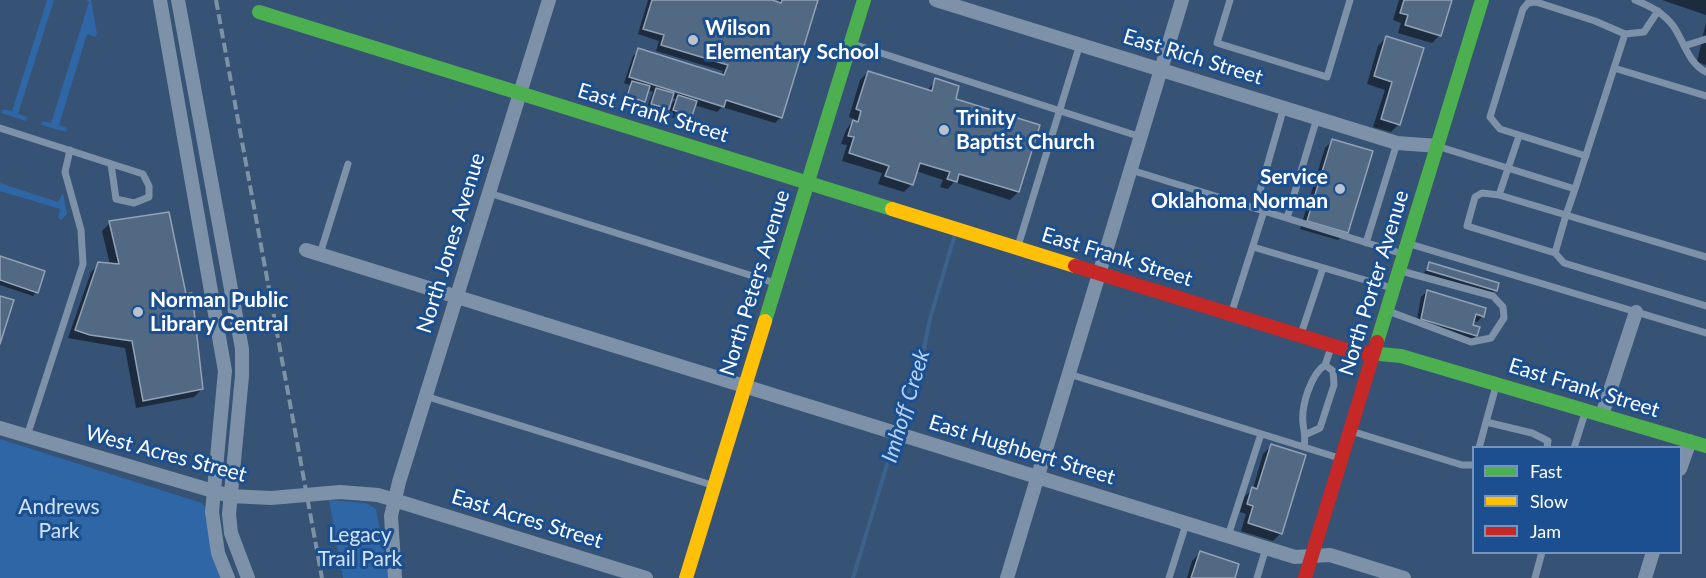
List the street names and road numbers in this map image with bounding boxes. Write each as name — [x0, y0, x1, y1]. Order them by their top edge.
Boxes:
street label: East Rich Street — [1120, 24, 1266, 90]
street label: East Frank Street — [575, 78, 731, 148]
street label: North Jones Avenue — [412, 150, 490, 336]
street label: North Peters Avenue — [715, 187, 795, 379]
street label: North Porter Avenue — [1334, 187, 1414, 379]
street label: East Frank Street — [1039, 222, 1195, 292]
street label: East Frank Street — [1506, 353, 1662, 423]
street label: East Hughbert Street — [926, 410, 1118, 490]
street label: West Acres Street — [83, 420, 249, 488]
street label: East Acres Street — [449, 484, 605, 554]

